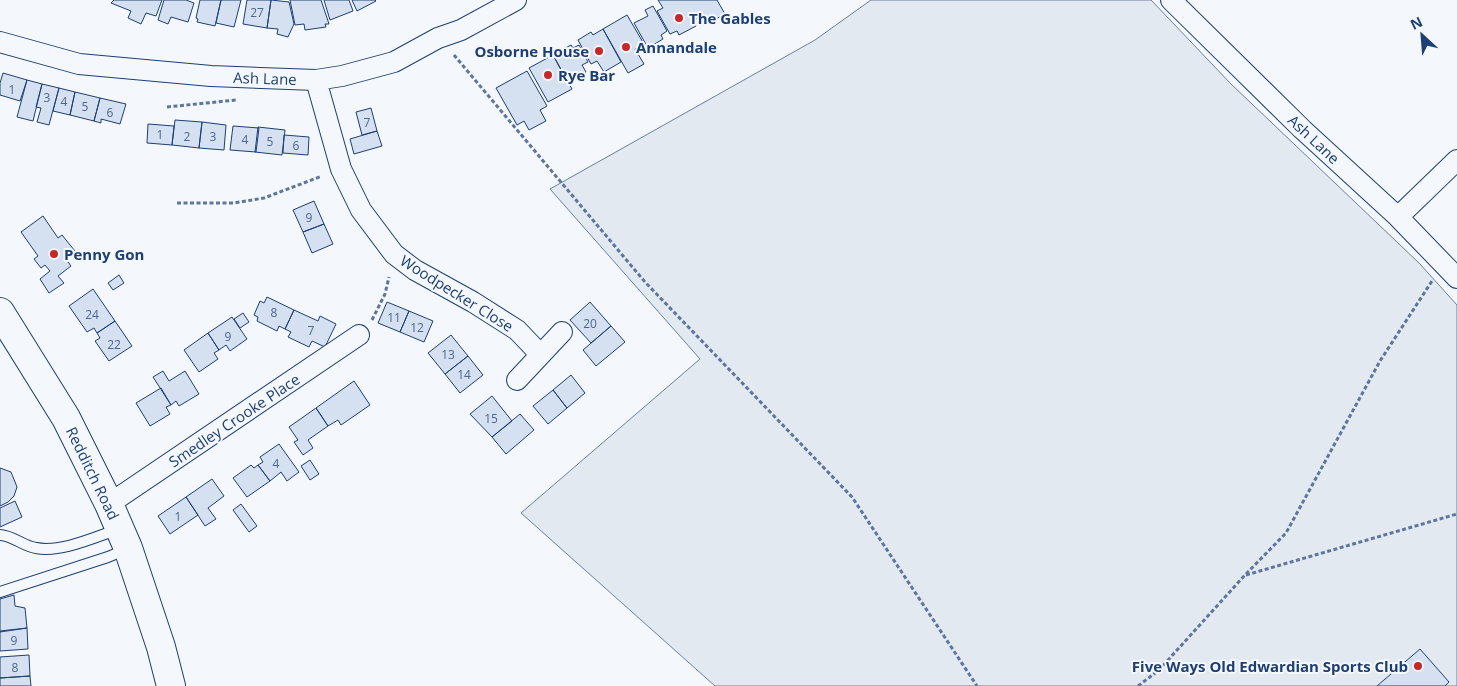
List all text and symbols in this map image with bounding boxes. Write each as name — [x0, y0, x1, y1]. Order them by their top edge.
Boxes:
house number: 27 — [250, 4, 264, 21]
place label: The Gables — [689, 8, 771, 28]
north arrow — [1397, 10, 1447, 60]
marker: The Gables — [673, 12, 685, 24]
text: N — [1407, 12, 1425, 34]
place label: Annandale — [636, 37, 717, 57]
place label: Osborne House — [474, 41, 589, 61]
marker: Annandale — [620, 41, 632, 53]
marker: Osborne House — [593, 45, 605, 57]
place label: Rye Bar — [558, 65, 615, 85]
street label: Ash Lane — [233, 67, 297, 89]
marker: Rye Bar — [542, 69, 554, 81]
house number: 1 — [9, 81, 15, 98]
house number: 3 — [44, 89, 51, 106]
house number: 4 — [61, 93, 68, 110]
house number: 5 — [82, 98, 89, 115]
house number: 6 — [107, 104, 114, 121]
street label: Ash Lane — [1284, 110, 1344, 168]
house number: 7 — [364, 114, 371, 131]
house number: 1 — [157, 126, 163, 143]
house number: 2 — [184, 128, 191, 145]
house number: 3 — [210, 128, 217, 145]
house number: 4 — [242, 131, 249, 148]
house number: 5 — [267, 133, 274, 150]
house number: 6 — [293, 137, 300, 154]
house number: 9 — [306, 209, 313, 226]
place label: Penny Gon — [64, 244, 144, 264]
marker: Penny Gon — [48, 248, 60, 260]
street label: Woodpecker Close — [397, 250, 517, 336]
house number: 8 — [271, 304, 278, 321]
house number: 24 — [85, 306, 99, 323]
house number: 11 — [387, 309, 401, 326]
house number: 20 — [583, 315, 597, 332]
house number: 12 — [410, 319, 424, 336]
house number: 7 — [308, 322, 315, 339]
house number: 9 — [225, 328, 232, 345]
house number: 22 — [107, 336, 121, 353]
house number: 13 — [441, 346, 455, 363]
house number: 14 — [457, 366, 471, 383]
street label: Smedley Crooke Place — [165, 369, 303, 471]
house number: 15 — [484, 410, 498, 427]
street label: Redditch Road — [62, 423, 124, 523]
house number: 4 — [273, 455, 280, 472]
house number: 1 — [175, 508, 181, 525]
house number: 9 — [11, 632, 18, 649]
place label: Five Ways Old Edwardian Sports Club — [1132, 656, 1408, 676]
house number: 8 — [12, 659, 19, 676]
marker: Five Ways Old Edwardian Sports Club — [1412, 660, 1424, 672]

